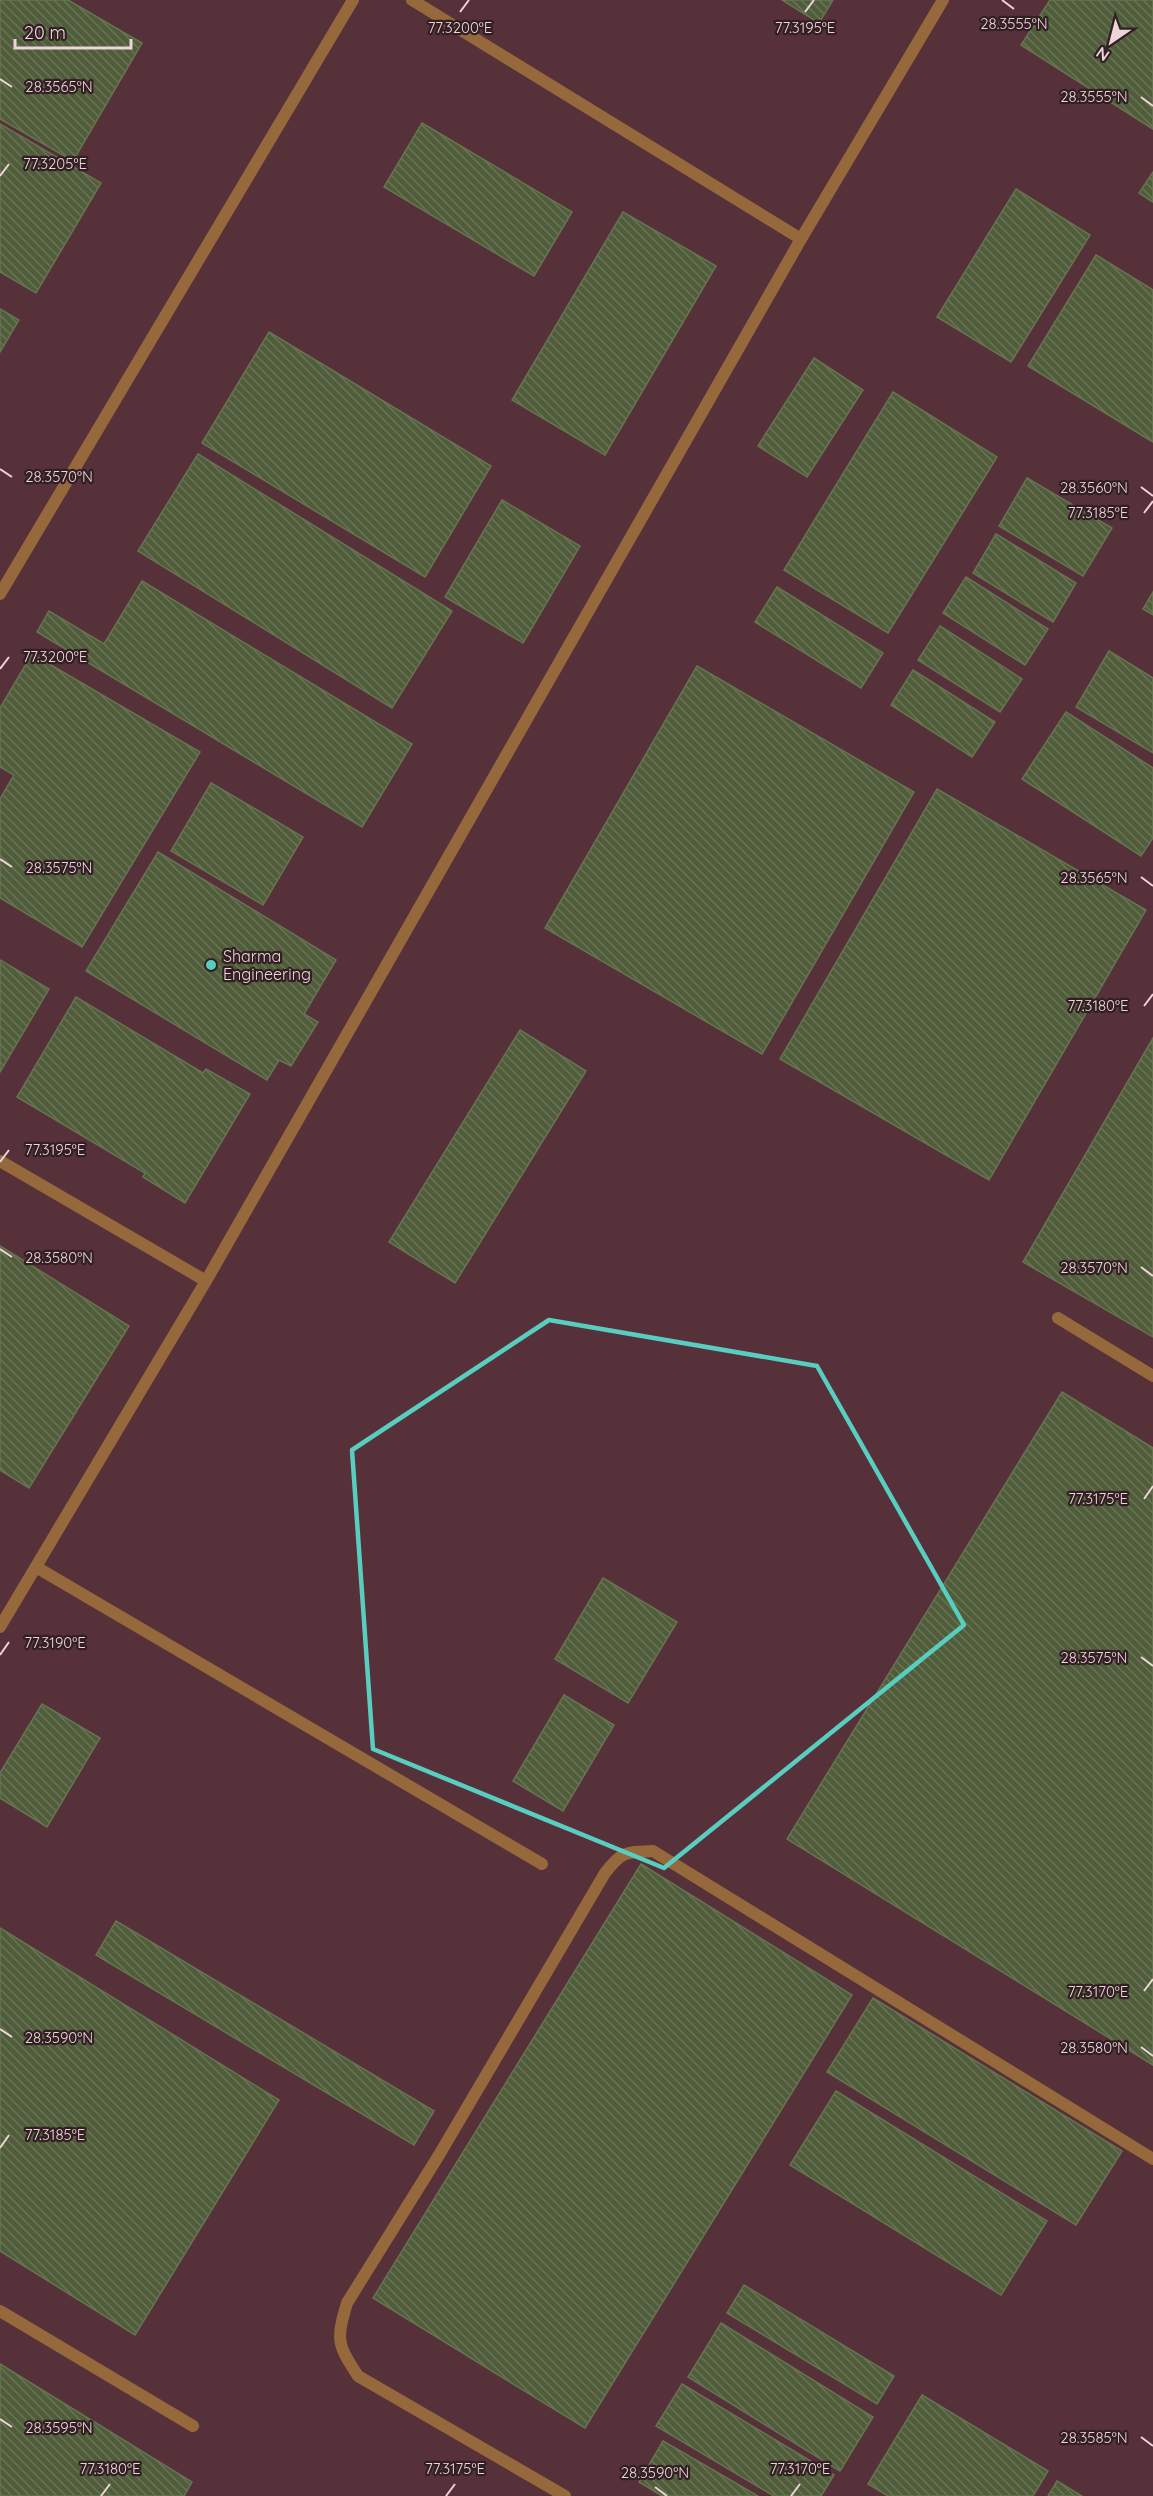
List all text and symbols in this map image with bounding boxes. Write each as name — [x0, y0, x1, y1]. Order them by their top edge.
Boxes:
scale bar — [15, 12, 130, 50]
north arrow — [1081, 12, 1141, 72]
text: 28.3555°N — [980, 14, 1048, 33]
text: 77.3200°E — [428, 18, 492, 37]
text: 77.3195°E — [775, 18, 835, 37]
text: 20 m — [24, 21, 66, 44]
text: N — [1092, 43, 1113, 66]
text: 28.3565°N — [25, 77, 93, 96]
text: 28.3555°N — [1060, 87, 1128, 106]
text: 77.3205°E — [23, 154, 87, 173]
text: 28.3570°N — [25, 467, 93, 486]
text: 28.3560°N — [1060, 478, 1128, 497]
text: 77.3185°E — [1068, 503, 1128, 522]
text: 77.3200°E — [23, 647, 87, 666]
text: 28.3575°N — [26, 858, 92, 877]
text: 28.3565°N — [1060, 868, 1128, 887]
place label: Sharma Engineering — [223, 946, 311, 984]
marker: Sharma Engineering — [204, 958, 218, 972]
text: 77.3180°E — [1067, 996, 1129, 1015]
text: 77.3195°E — [25, 1140, 85, 1159]
text: 28.3580°N — [25, 1248, 93, 1267]
text: 28.3570°N — [1060, 1258, 1128, 1277]
text: 77.3175°E — [1068, 1489, 1128, 1508]
text: 77.3190°E — [24, 1633, 86, 1652]
text: 28.3575°N — [1061, 1648, 1127, 1667]
text: 77.3170°E — [1068, 1982, 1128, 2001]
text: 28.3590°N — [25, 2028, 93, 2047]
text: 28.3580°N — [1060, 2038, 1128, 2057]
text: 77.3185°E — [25, 2125, 85, 2144]
text: 28.3595°N — [25, 2418, 93, 2437]
text: 28.3585°N — [1060, 2428, 1128, 2447]
text: 77.3180°E — [79, 2459, 141, 2478]
text: 77.3175°E — [425, 2459, 485, 2478]
text: 77.3170°E — [770, 2459, 830, 2478]
text: 28.3590°N — [621, 2463, 689, 2482]

